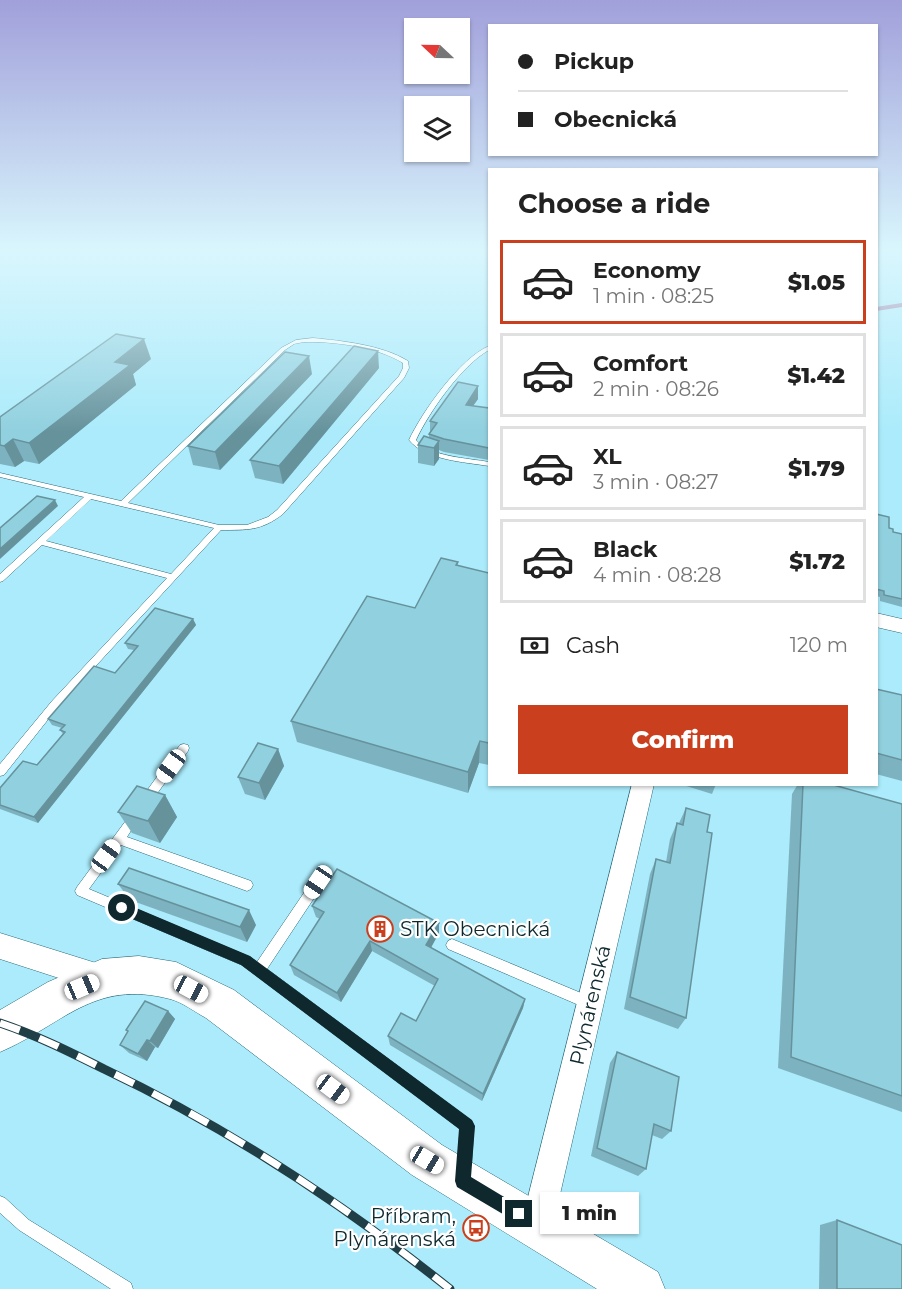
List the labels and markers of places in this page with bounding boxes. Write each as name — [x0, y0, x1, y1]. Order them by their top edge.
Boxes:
building icon: STK Obecnická — [365, 914, 395, 944]
place label: STK Obecnická — [400, 917, 550, 941]
place label: Příbram, Plynárenská — [334, 1204, 456, 1251]
bus stop icon: Příbram, Plynárenská — [461, 1213, 491, 1243]

